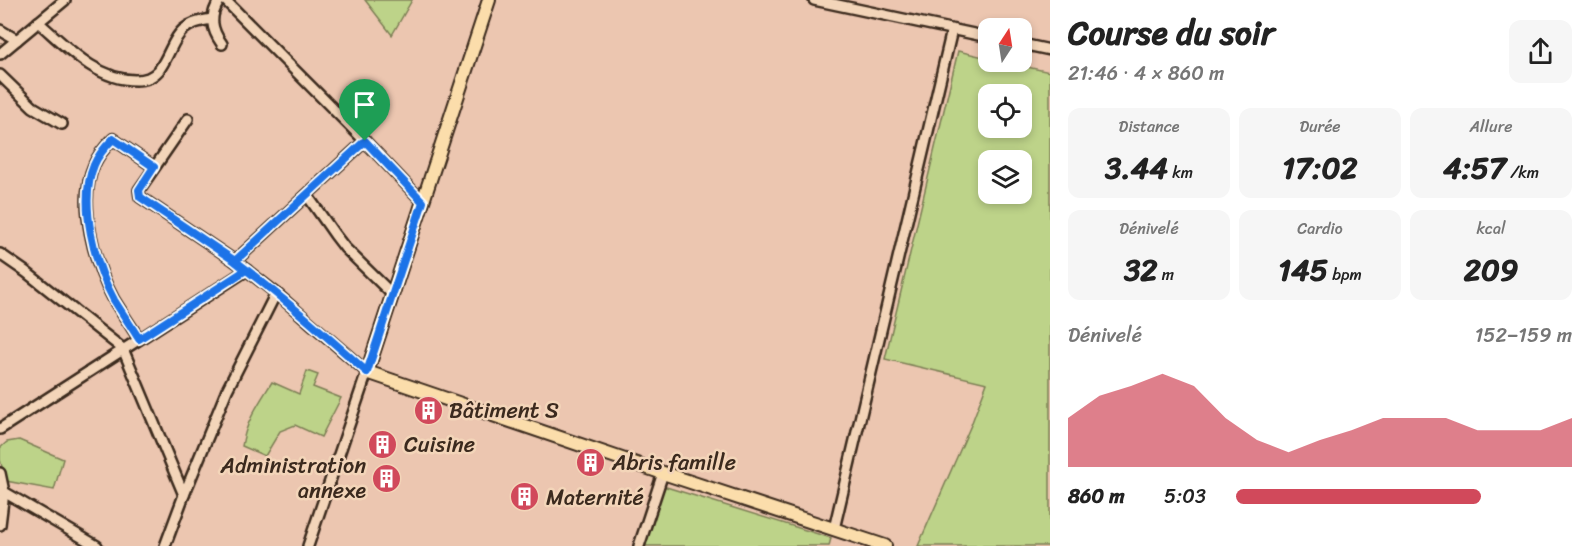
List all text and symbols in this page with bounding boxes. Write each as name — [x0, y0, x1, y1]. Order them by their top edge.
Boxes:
text: Course du soir — [1068, 4, 1274, 62]
north arrow — [978, 18, 1032, 72]
map controls — [978, 18, 1032, 204]
button: share — [1509, 20, 1572, 83]
text: 21:46 · 4 × 860 m — [1068, 56, 1224, 91]
pin — [339, 79, 390, 141]
button: locate — [978, 84, 1032, 138]
icon: arrive — [348, 88, 381, 121]
text: Distance — [1119, 112, 1179, 141]
text: Durée — [1299, 112, 1341, 141]
text: Allure — [1470, 112, 1512, 141]
text: 3.44 — [1105, 141, 1168, 195]
text: 17:02 — [1282, 141, 1358, 195]
text: 4:57 — [1443, 141, 1506, 195]
button: layers — [978, 150, 1032, 204]
text: km — [1168, 158, 1193, 187]
text: /km — [1506, 158, 1539, 187]
text: Dénivelé — [1119, 214, 1179, 243]
text: Cardio — [1297, 214, 1343, 243]
text: kcal — [1476, 214, 1506, 243]
text: 32 — [1124, 243, 1158, 297]
text: 145 — [1278, 243, 1328, 297]
text: 209 — [1464, 243, 1518, 297]
text: m — [1158, 260, 1174, 289]
text: bpm — [1328, 260, 1362, 289]
text: Dénivelé — [1068, 318, 1142, 353]
text: 152–159 m — [1475, 318, 1572, 353]
place label: Bâtiment S — [449, 391, 559, 430]
building icon: Bâtiment S — [412, 394, 444, 426]
place label: Cuisine — [404, 425, 475, 464]
building icon: Cuisine — [367, 428, 399, 460]
place label: Abris famille — [611, 443, 736, 482]
place label: Administration annexe — [219, 446, 366, 510]
building icon: Abris famille — [575, 446, 607, 478]
building icon: Administration annexe — [371, 462, 403, 494]
place label: Maternité — [546, 478, 644, 517]
text: 860 m — [1068, 479, 1125, 514]
text: 5:03 — [1164, 479, 1206, 514]
building icon: Maternité — [509, 481, 541, 513]

